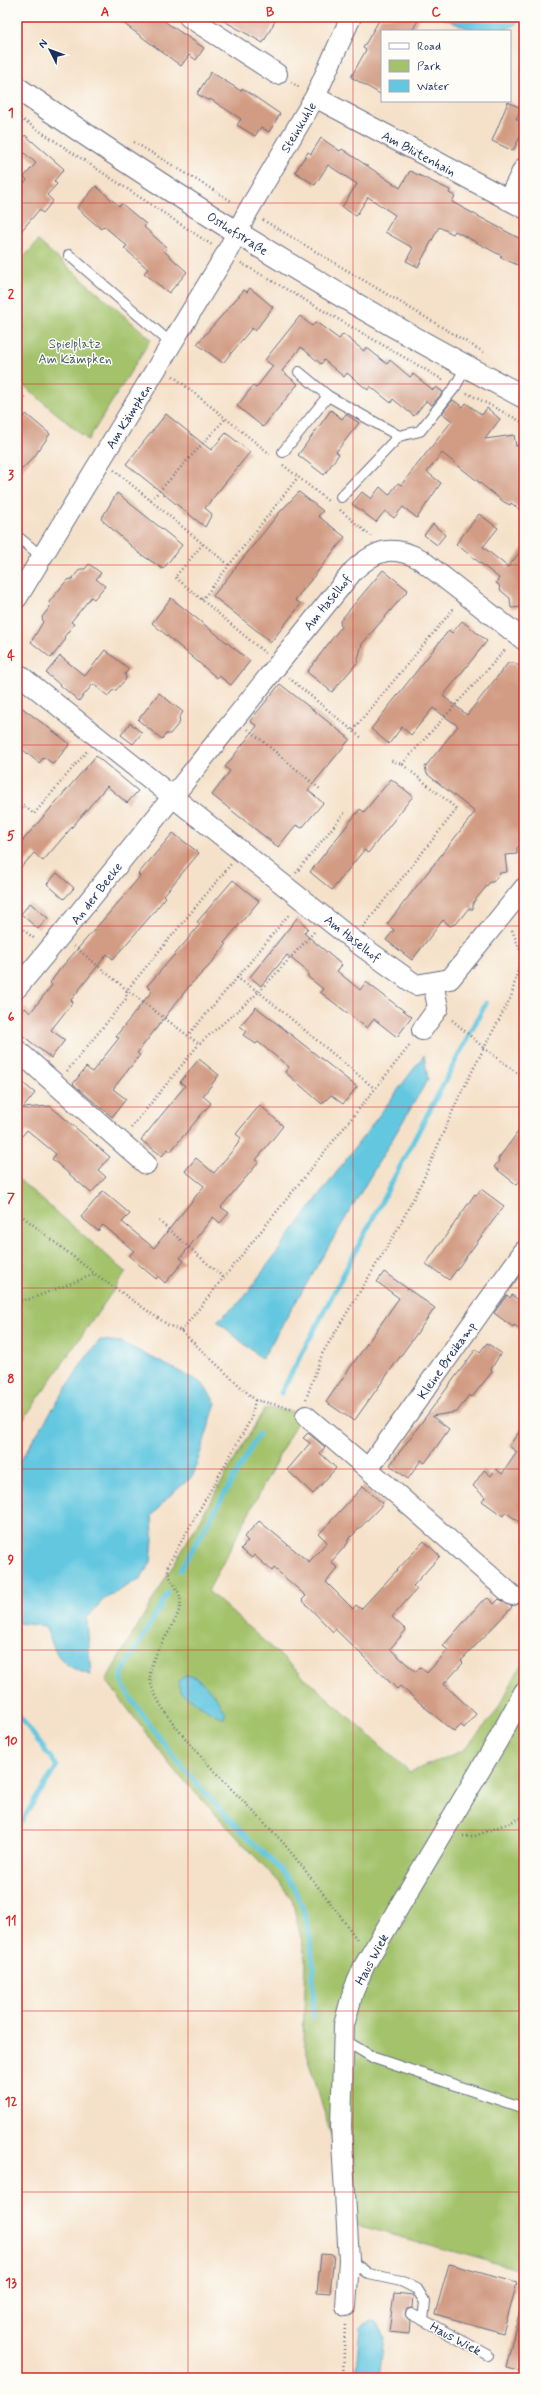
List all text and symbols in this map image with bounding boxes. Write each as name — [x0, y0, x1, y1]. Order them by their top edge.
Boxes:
text: A — [101, 4, 109, 21]
text: B — [266, 4, 275, 21]
text: C — [431, 4, 441, 21]
north arrow — [30, 30, 70, 70]
legend — [381, 30, 511, 102]
text: N — [36, 37, 51, 51]
text: Road — [417, 39, 441, 55]
text: Park — [417, 59, 441, 75]
text: Water — [417, 79, 449, 95]
street label: Steinkuhle — [277, 99, 321, 156]
text: 1 — [8, 105, 14, 122]
street label: Am Blütenhain — [378, 128, 458, 181]
street label: Osthofstraße — [203, 209, 271, 260]
text: 2 — [8, 286, 15, 303]
park label: Spielplatz Am Kämpken — [38, 336, 112, 368]
street label: Am Kämpken — [103, 381, 156, 452]
text: 3 — [8, 467, 14, 484]
street label: Am Haselhof — [300, 571, 356, 634]
text: 4 — [7, 648, 15, 665]
text: 5 — [7, 828, 15, 845]
street label: An der Beeke — [68, 859, 127, 929]
street label: Am Haselhof — [320, 912, 384, 967]
text: 6 — [8, 1009, 15, 1026]
text: 7 — [7, 1190, 15, 1207]
street label: Kleine Breikamp — [414, 1319, 480, 1403]
text: 8 — [7, 1371, 15, 1388]
text: 9 — [8, 1552, 15, 1569]
text: 10 — [4, 1733, 18, 1750]
text: 11 — [5, 1913, 17, 1930]
street label: Haus Wiek — [352, 1931, 393, 1988]
text: 12 — [5, 2094, 17, 2111]
text: 13 — [5, 2275, 17, 2292]
street label: Haus Wiek — [427, 2319, 484, 2360]

